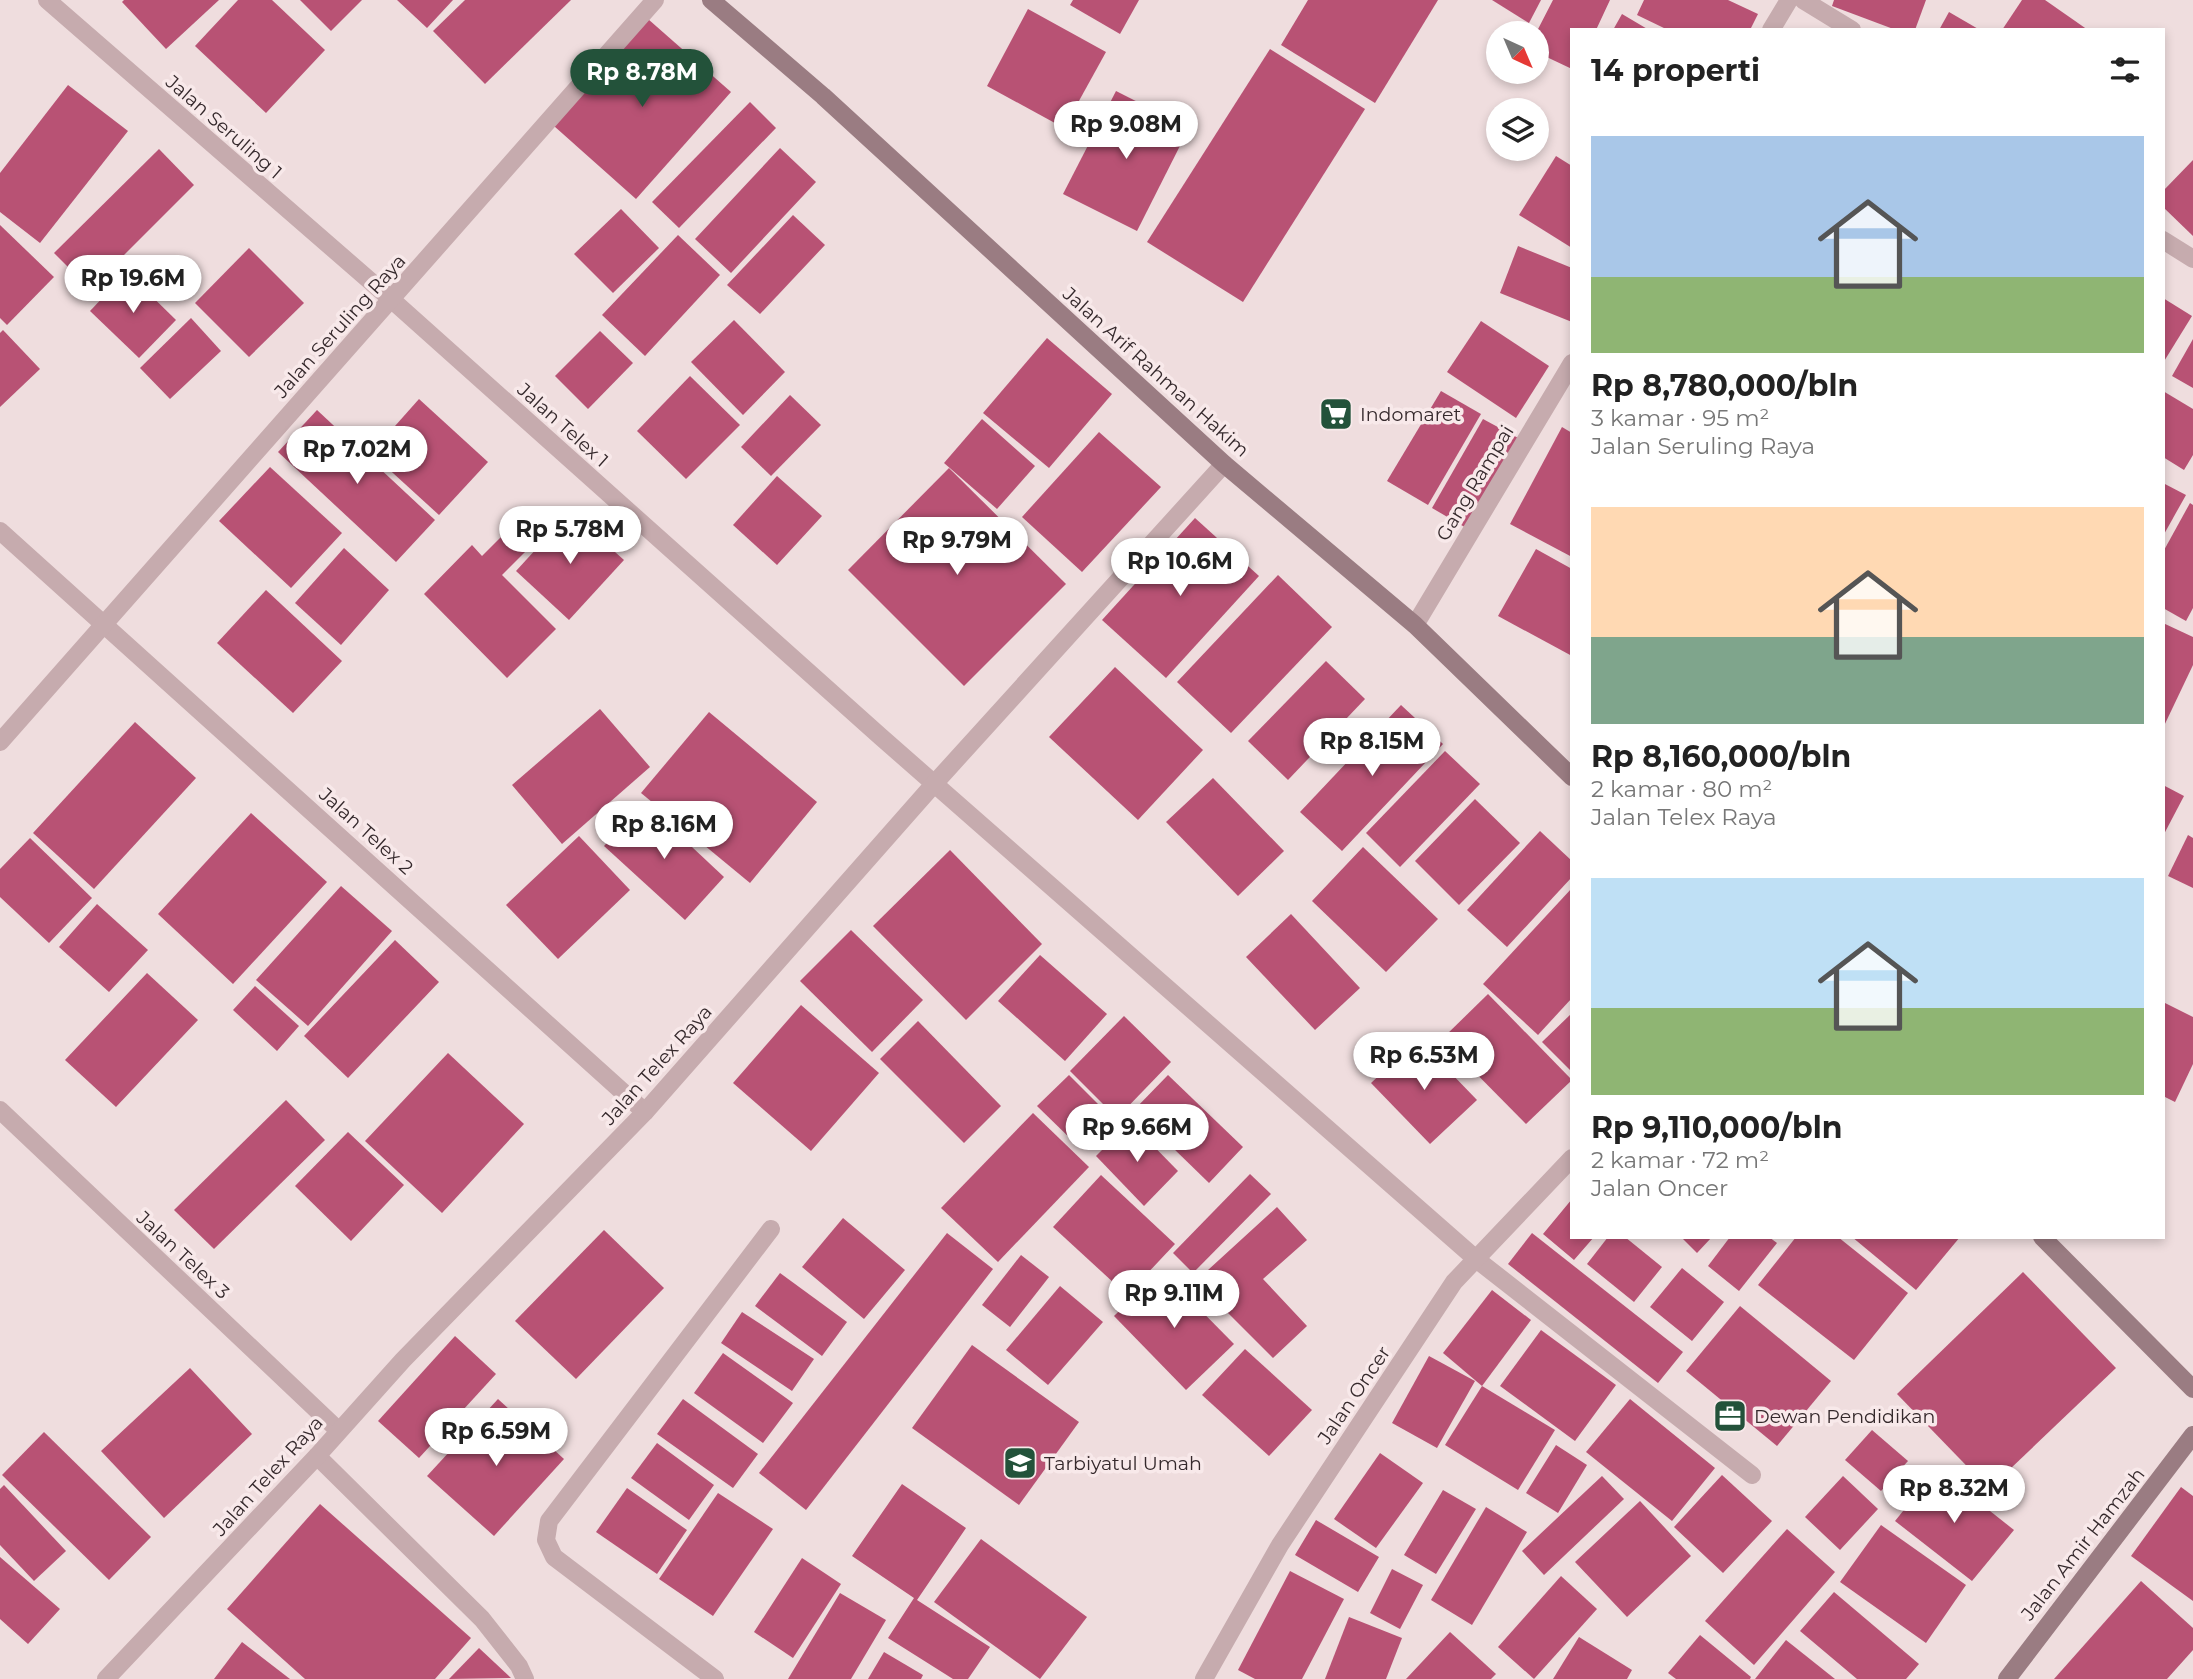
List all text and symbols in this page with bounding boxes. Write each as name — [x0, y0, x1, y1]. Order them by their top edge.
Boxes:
north arrow — [1486, 21, 1549, 84]
map controls — [1486, 21, 1549, 161]
pin: Rp 8.78M — [570, 50, 714, 109]
icon: filters — [2106, 51, 2144, 89]
text: 14 properti — [1591, 52, 1760, 89]
text: Rp 8.78M — [586, 58, 698, 86]
street label: Jalan Seruling 1 — [160, 70, 287, 184]
button: layers — [1486, 98, 1549, 161]
pin: Rp 9.08M — [1054, 102, 1198, 161]
text: Rp 9.08M — [1070, 110, 1182, 138]
icon: home — [1805, 181, 1931, 307]
street label: Jalan Seruling Raya — [269, 250, 410, 403]
pin: Rp 19.6M — [61, 256, 205, 315]
text: Rp 19.6M — [81, 264, 186, 292]
street label: Jalan Arif Rahman Hakim — [1057, 282, 1254, 462]
text: Rp 8,780,000/bln — [1591, 367, 1858, 404]
street label: Jalan Telex 1 — [512, 377, 613, 472]
supermarket icon: Indomaret — [1317, 395, 1355, 433]
place label: Indomaret — [1360, 403, 1462, 426]
text: 3 kamar · 95 m² — [1591, 404, 1769, 432]
street label: Gang Rampai — [1431, 421, 1519, 545]
pin: Rp 7.02M — [285, 426, 429, 486]
text: Jalan Seruling Raya — [1591, 432, 1815, 460]
text: Rp 7.02M — [302, 435, 412, 463]
pin: Rp 5.78M — [498, 506, 642, 566]
text: Rp 5.78M — [515, 515, 625, 543]
pin: Rp 9.79M — [885, 518, 1029, 577]
text: Rp 9.79M — [902, 526, 1012, 554]
pin: Rp 10.6M — [1108, 538, 1252, 598]
text: Rp 10.6M — [1127, 547, 1233, 575]
icon: home — [1805, 552, 1931, 678]
pin: Rp 8.15M — [1300, 718, 1444, 778]
text: Rp 8.15M — [1319, 727, 1425, 755]
text: Rp 8,160,000/bln — [1591, 738, 1851, 775]
text: 2 kamar · 80 m² — [1591, 775, 1772, 803]
street label: Jalan Telex 2 — [314, 782, 418, 879]
pin: Rp 8.16M — [592, 802, 736, 861]
text: Jalan Telex Raya — [1591, 803, 1777, 831]
text: Rp 8.16M — [611, 810, 717, 838]
icon: home — [1805, 923, 1931, 1049]
street label: Jalan Telex Raya — [597, 1000, 717, 1130]
pin: Rp 6.53M — [1352, 1032, 1496, 1092]
text: Rp 6.53M — [1369, 1041, 1479, 1069]
pin: Rp 9.66M — [1065, 1104, 1209, 1164]
text: Rp 9,110,000/bln — [1591, 1109, 1842, 1146]
text: Rp 9.66M — [1082, 1113, 1192, 1141]
text: 2 kamar · 72 m² — [1591, 1146, 1769, 1174]
text: Jalan Oncer — [1591, 1174, 1728, 1202]
street label: Jalan Telex 3 — [131, 1206, 234, 1304]
pin: Rp 9.11M — [1102, 1270, 1246, 1330]
text: Rp 9.11M — [1124, 1279, 1224, 1307]
street label: Jalan Oncer — [1312, 1342, 1395, 1449]
office icon: Dewan Pendidikan — [1711, 1397, 1749, 1435]
place label: Dewan Pendidikan — [1754, 1405, 1935, 1428]
pin: Rp 6.59M — [424, 1408, 568, 1468]
street label: Jalan Telex Raya — [208, 1411, 328, 1541]
text: Rp 6.59M — [441, 1417, 551, 1445]
school or university icon: Tarbiyatul Umah — [1001, 1444, 1039, 1482]
place label: Tarbiyatul Umah — [1044, 1452, 1202, 1475]
street label: Jalan Amir Hamzah — [2016, 1463, 2150, 1626]
pin: Rp 8.32M — [1882, 1466, 2026, 1525]
text: Rp 8.32M — [1899, 1474, 2009, 1502]

